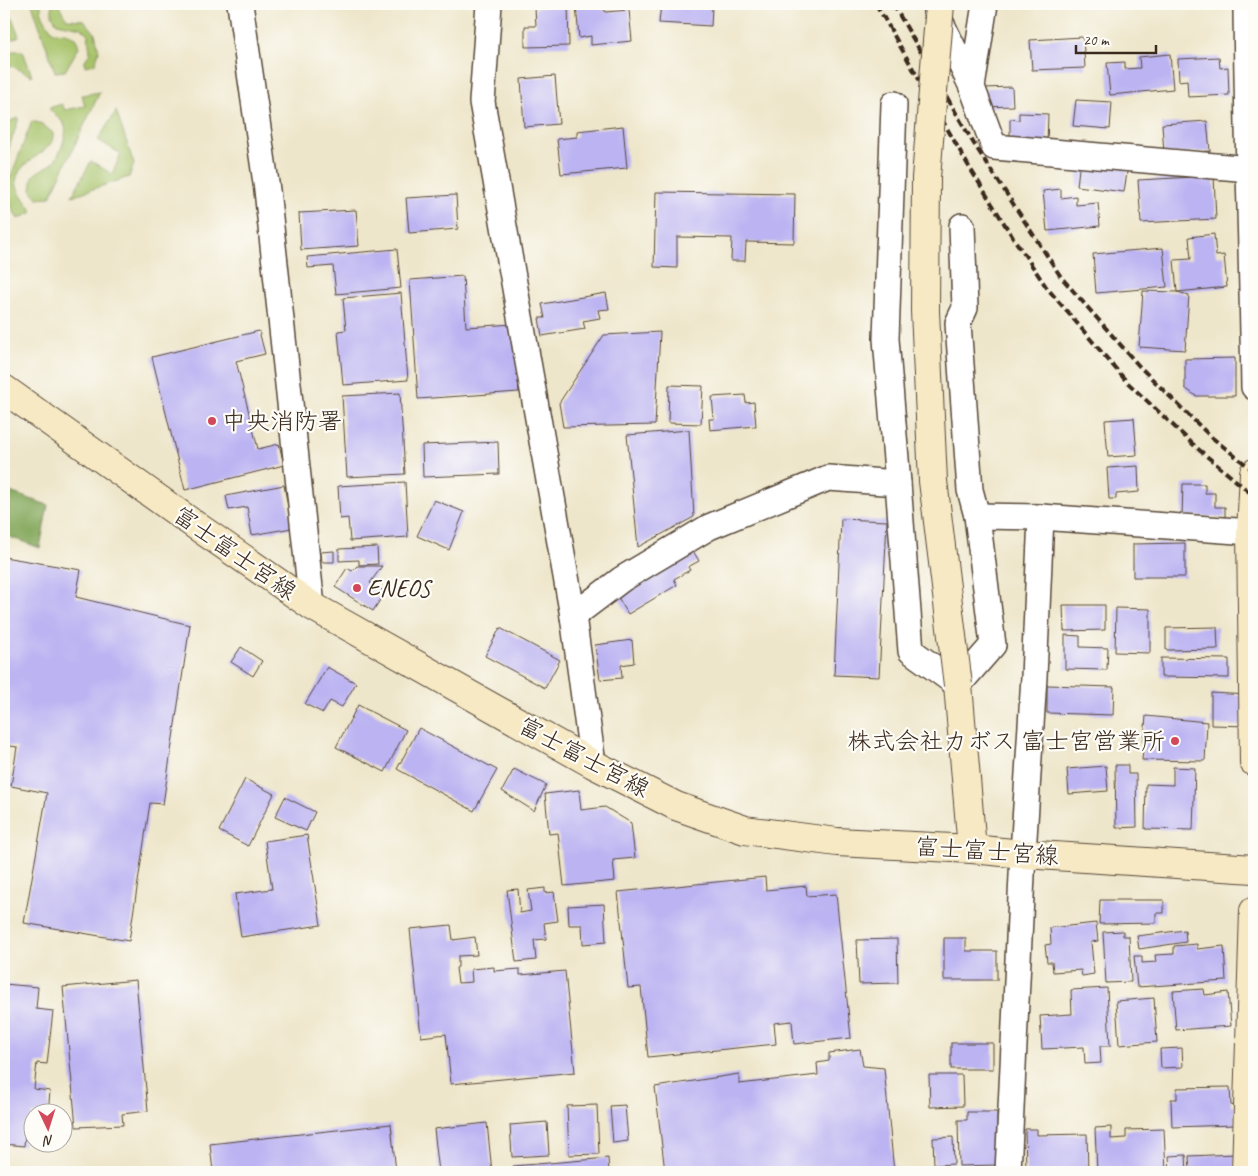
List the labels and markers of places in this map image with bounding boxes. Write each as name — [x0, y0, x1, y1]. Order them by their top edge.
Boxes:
place label: 中央消防署 — [222, 406, 342, 436]
marker: 中央消防署 — [206, 415, 218, 427]
place label: ENEOS — [367, 573, 433, 603]
marker: ENEOS — [351, 582, 363, 594]
place label: 株式会社カボス 富士宮営業所 — [847, 726, 1165, 756]
marker: 株式会社カボス 富士宮営業所 — [1169, 735, 1181, 747]

